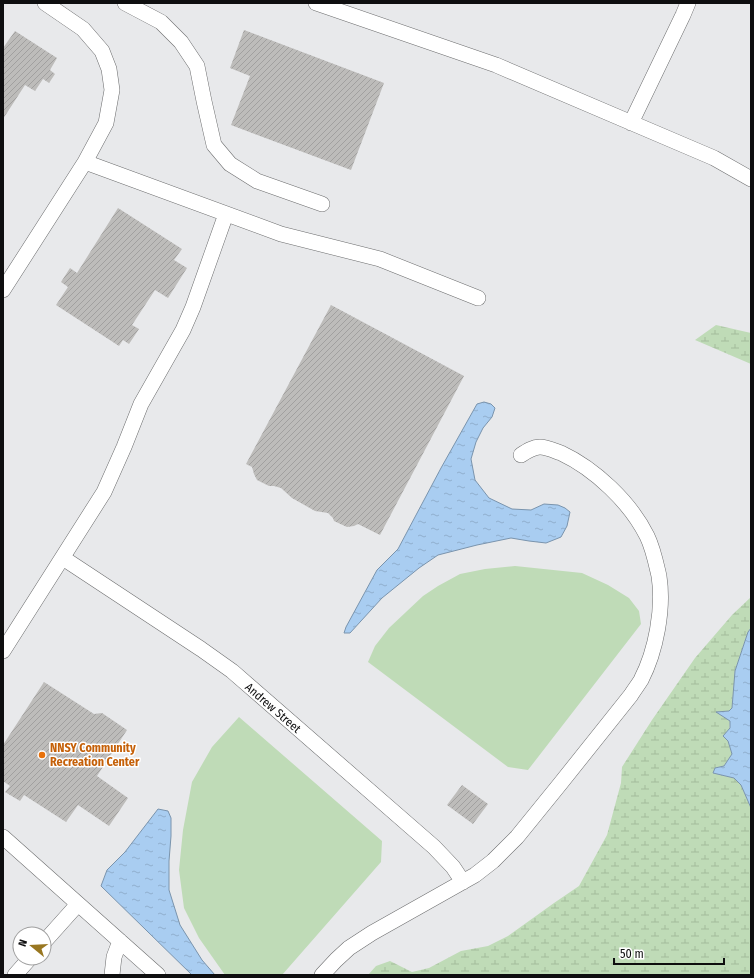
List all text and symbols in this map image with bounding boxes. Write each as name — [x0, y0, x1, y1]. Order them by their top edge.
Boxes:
street label: Andrew Street — [242, 680, 304, 736]
place label: NNSY Community Recreation Center — [50, 741, 140, 769]
marker: NNSY Community Recreation Center — [37, 750, 47, 760]
north arrow — [12, 926, 52, 966]
text: N — [16, 938, 30, 948]
scale bar — [614, 940, 724, 966]
text: 50 m — [620, 947, 644, 961]

